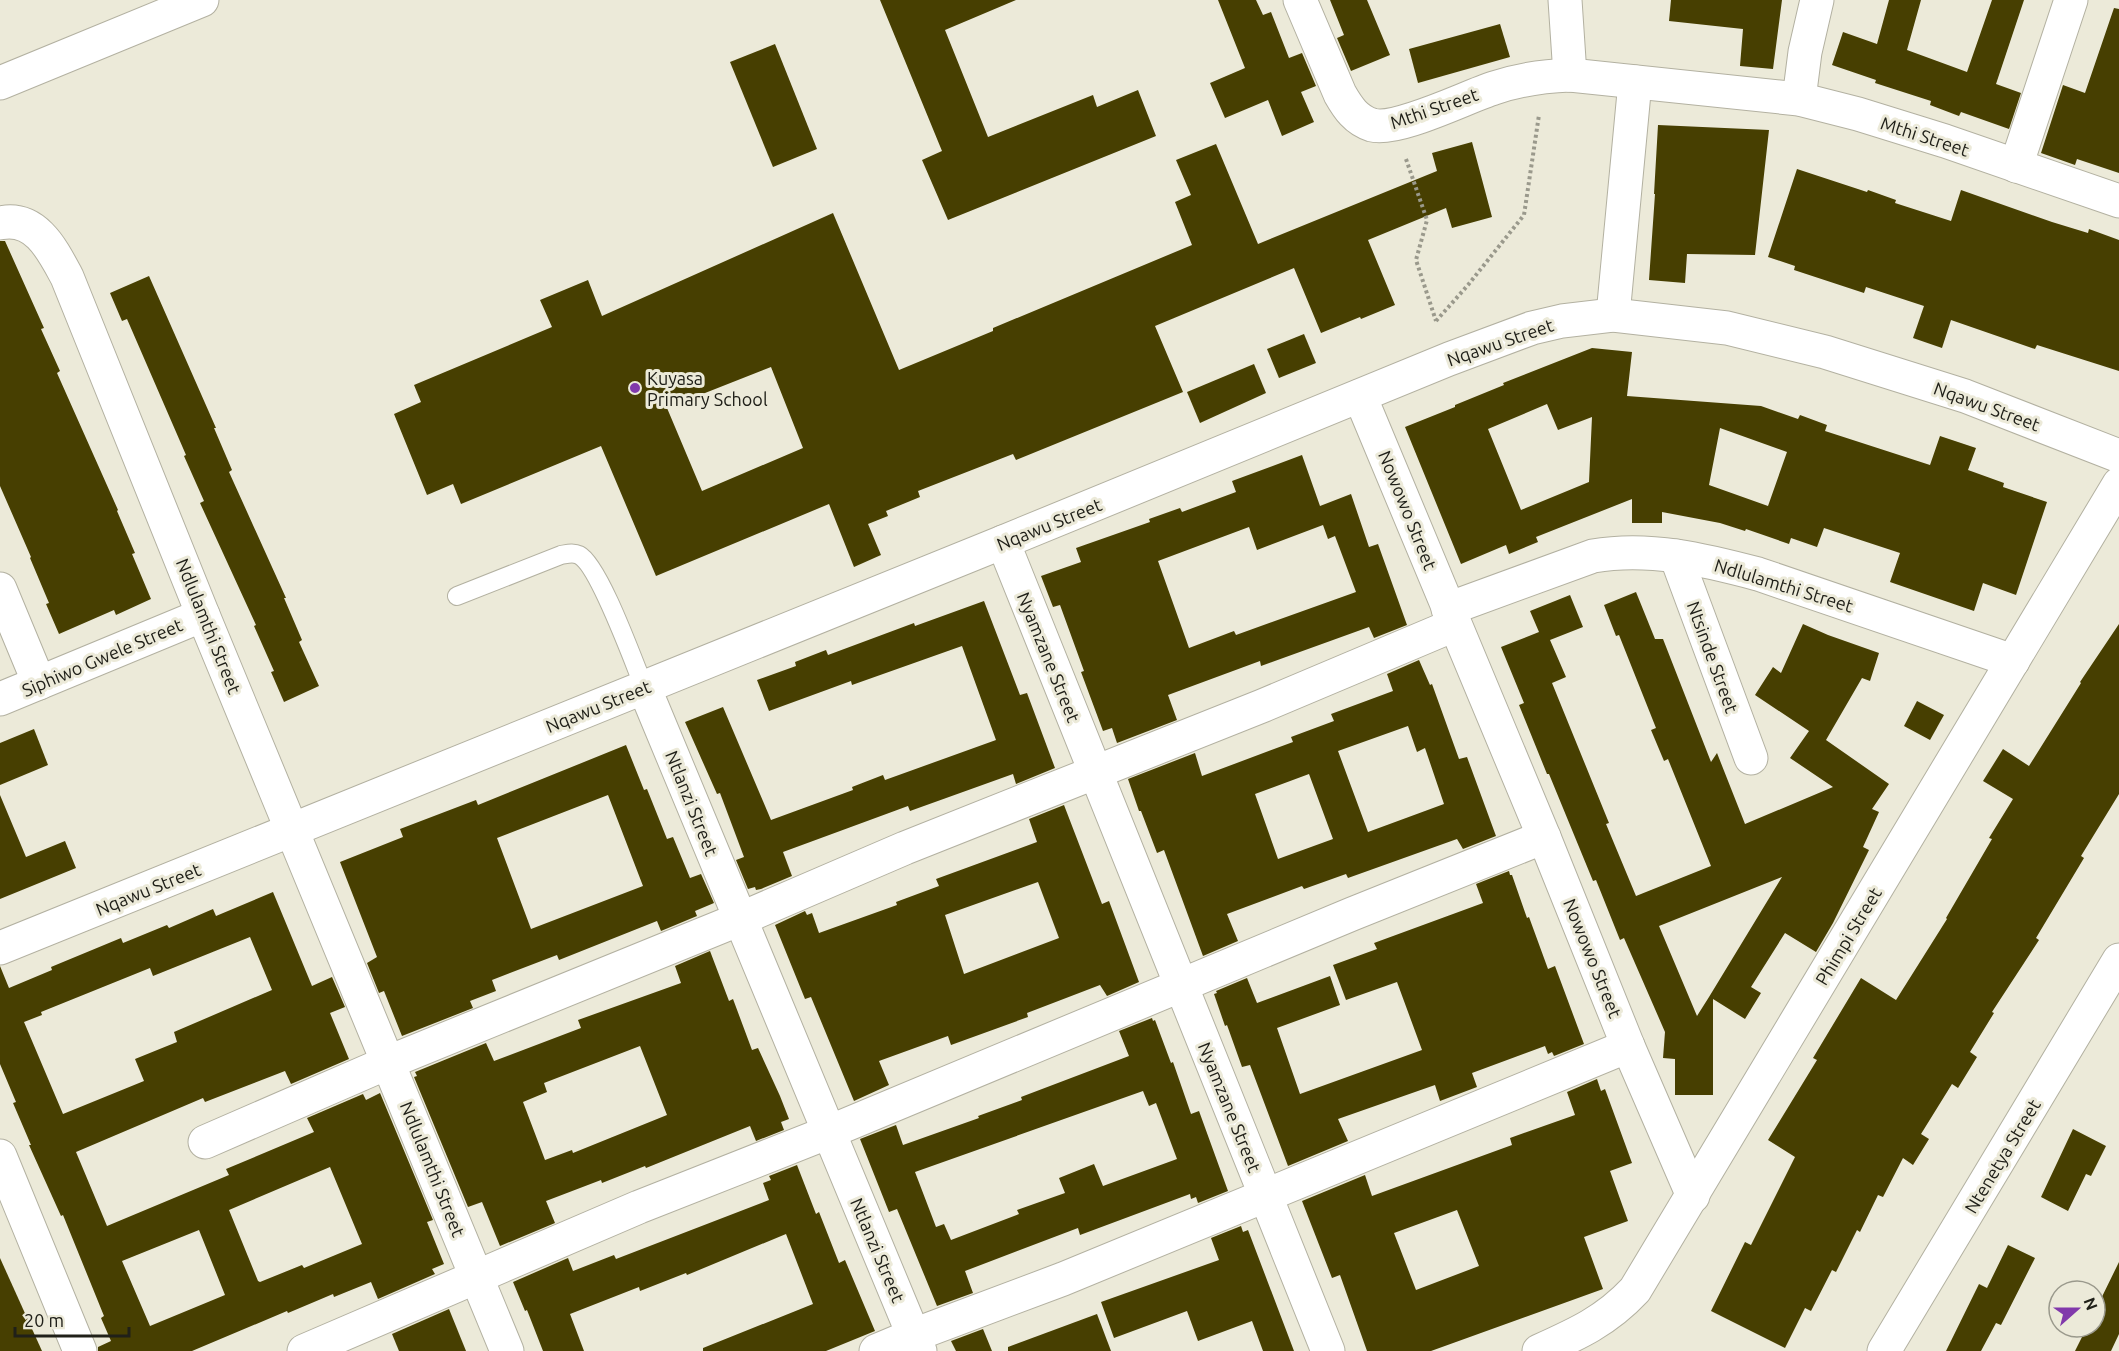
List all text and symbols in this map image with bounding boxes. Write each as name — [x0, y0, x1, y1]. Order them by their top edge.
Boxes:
street label: Mthi Street — [1387, 84, 1481, 132]
street label: Mthi Street — [1878, 112, 1972, 160]
street label: Nqawu Street — [1444, 314, 1556, 370]
place label: Kuyasa Primary School — [647, 368, 768, 409]
street label: Nqawu Street — [1931, 378, 2043, 434]
marker: Kuyasa Primary School — [628, 381, 642, 395]
street label: Nowowo Street — [1375, 448, 1441, 572]
street label: Nqawu Street — [994, 494, 1104, 554]
street label: Ndlulamthi Street — [1712, 554, 1856, 616]
street label: Ndlulamthi Street — [173, 555, 245, 697]
street label: Nyamzane Street — [1014, 589, 1084, 725]
street label: Ntsinde Street — [1684, 598, 1742, 716]
street label: Siphiwo Gwele Street — [19, 614, 185, 700]
street label: Nqawu Street — [543, 676, 653, 736]
street label: Ntlanzi Street — [662, 748, 722, 858]
street label: Nqawu Street — [93, 859, 203, 919]
street label: Phimpi Street — [1811, 884, 1885, 988]
street label: Nowowo Street — [1560, 896, 1626, 1020]
street label: Nyamzane Street — [1195, 1039, 1265, 1175]
street label: Ntenetya Street — [1960, 1095, 2044, 1217]
street label: Ndlulamthi Street — [397, 1098, 469, 1240]
street label: Ntlanzi Street — [847, 1195, 909, 1305]
north arrow — [2047, 1279, 2107, 1339]
text: N — [2080, 1295, 2102, 1312]
scale bar — [15, 1300, 129, 1338]
text: 20 m — [24, 1310, 64, 1330]

